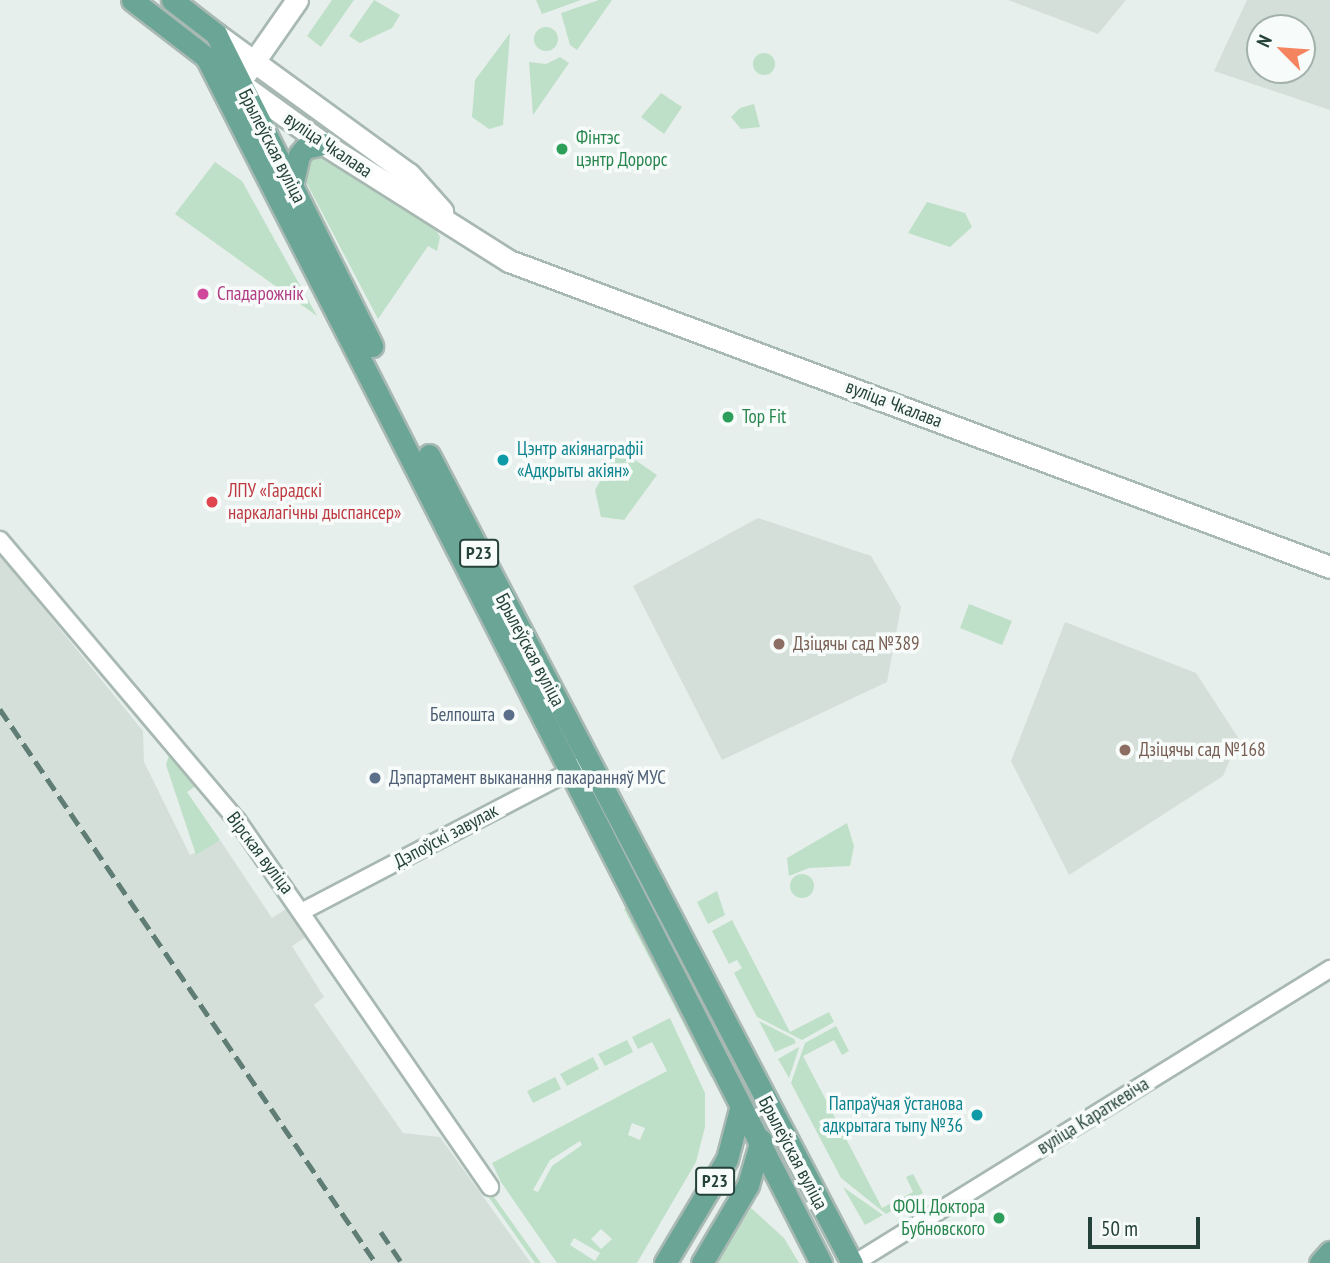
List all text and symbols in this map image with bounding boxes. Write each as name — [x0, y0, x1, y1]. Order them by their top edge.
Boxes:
north arrow — [1246, 14, 1316, 84]
text: N — [1251, 31, 1277, 51]
street label: Брылеўская вуліца — [234, 85, 310, 207]
street label: вуліца Чкалава — [280, 107, 376, 183]
place label: Фінтэс цэнтр Дорорс — [576, 127, 668, 171]
marker: Фінтэс цэнтр Дорорс — [554, 141, 570, 157]
place label: Спадарожнік — [217, 283, 304, 305]
marker: Спадарожнік — [195, 286, 211, 302]
street label: вуліца Чкалава — [843, 375, 945, 433]
place label: Top Fit — [742, 406, 786, 428]
marker: Top Fit — [720, 409, 736, 425]
place label: Цэнтр акіянаграфіі «Адкрыты акіян» — [517, 438, 644, 482]
marker: Цэнтр акіянаграфіі «Адкрыты акіян» — [495, 452, 511, 468]
place label: ЛПУ «Гарадскі наркалагічны дыспансер» — [228, 480, 401, 524]
marker: ЛПУ «Гарадскі наркалагічны дыспансер» — [202, 492, 222, 512]
road number: Р23 — [458, 538, 500, 568]
street label: Брылеўская вуліца — [491, 590, 569, 710]
place label: Дзіцячы сад №389 — [793, 633, 920, 655]
marker: Дзіцячы сад №389 — [771, 636, 787, 652]
place label: Белпошта — [430, 704, 495, 726]
marker: Белпошта — [501, 707, 517, 723]
place label: Дзіцячы сад №168 — [1139, 739, 1266, 761]
marker: Дзіцячы сад №168 — [1117, 742, 1133, 758]
place label: Дэпартамент выканання пакаранняў МУС — [389, 767, 667, 789]
marker: Дэпартамент выканання пакаранняў МУС — [367, 770, 383, 786]
street label: Дэпоўскі завулак — [390, 799, 502, 873]
street label: Вірская вуліца — [222, 807, 298, 899]
street label: вуліца Караткевіча — [1033, 1073, 1153, 1159]
street label: Брылеўская вуліца — [754, 1093, 832, 1213]
place label: Папраўчая ўстанова адкрытага тыпу №36 — [822, 1093, 963, 1137]
marker: Папраўчая ўстанова адкрытага тыпу №36 — [969, 1107, 985, 1123]
road number: Р23 — [694, 1166, 736, 1196]
place label: ФОЦ Доктора Бубновского — [893, 1196, 985, 1240]
scale bar — [1092, 1204, 1204, 1248]
marker: ФОЦ Доктора Бубновского — [991, 1210, 1007, 1226]
text: 50 m — [1101, 1215, 1138, 1242]

